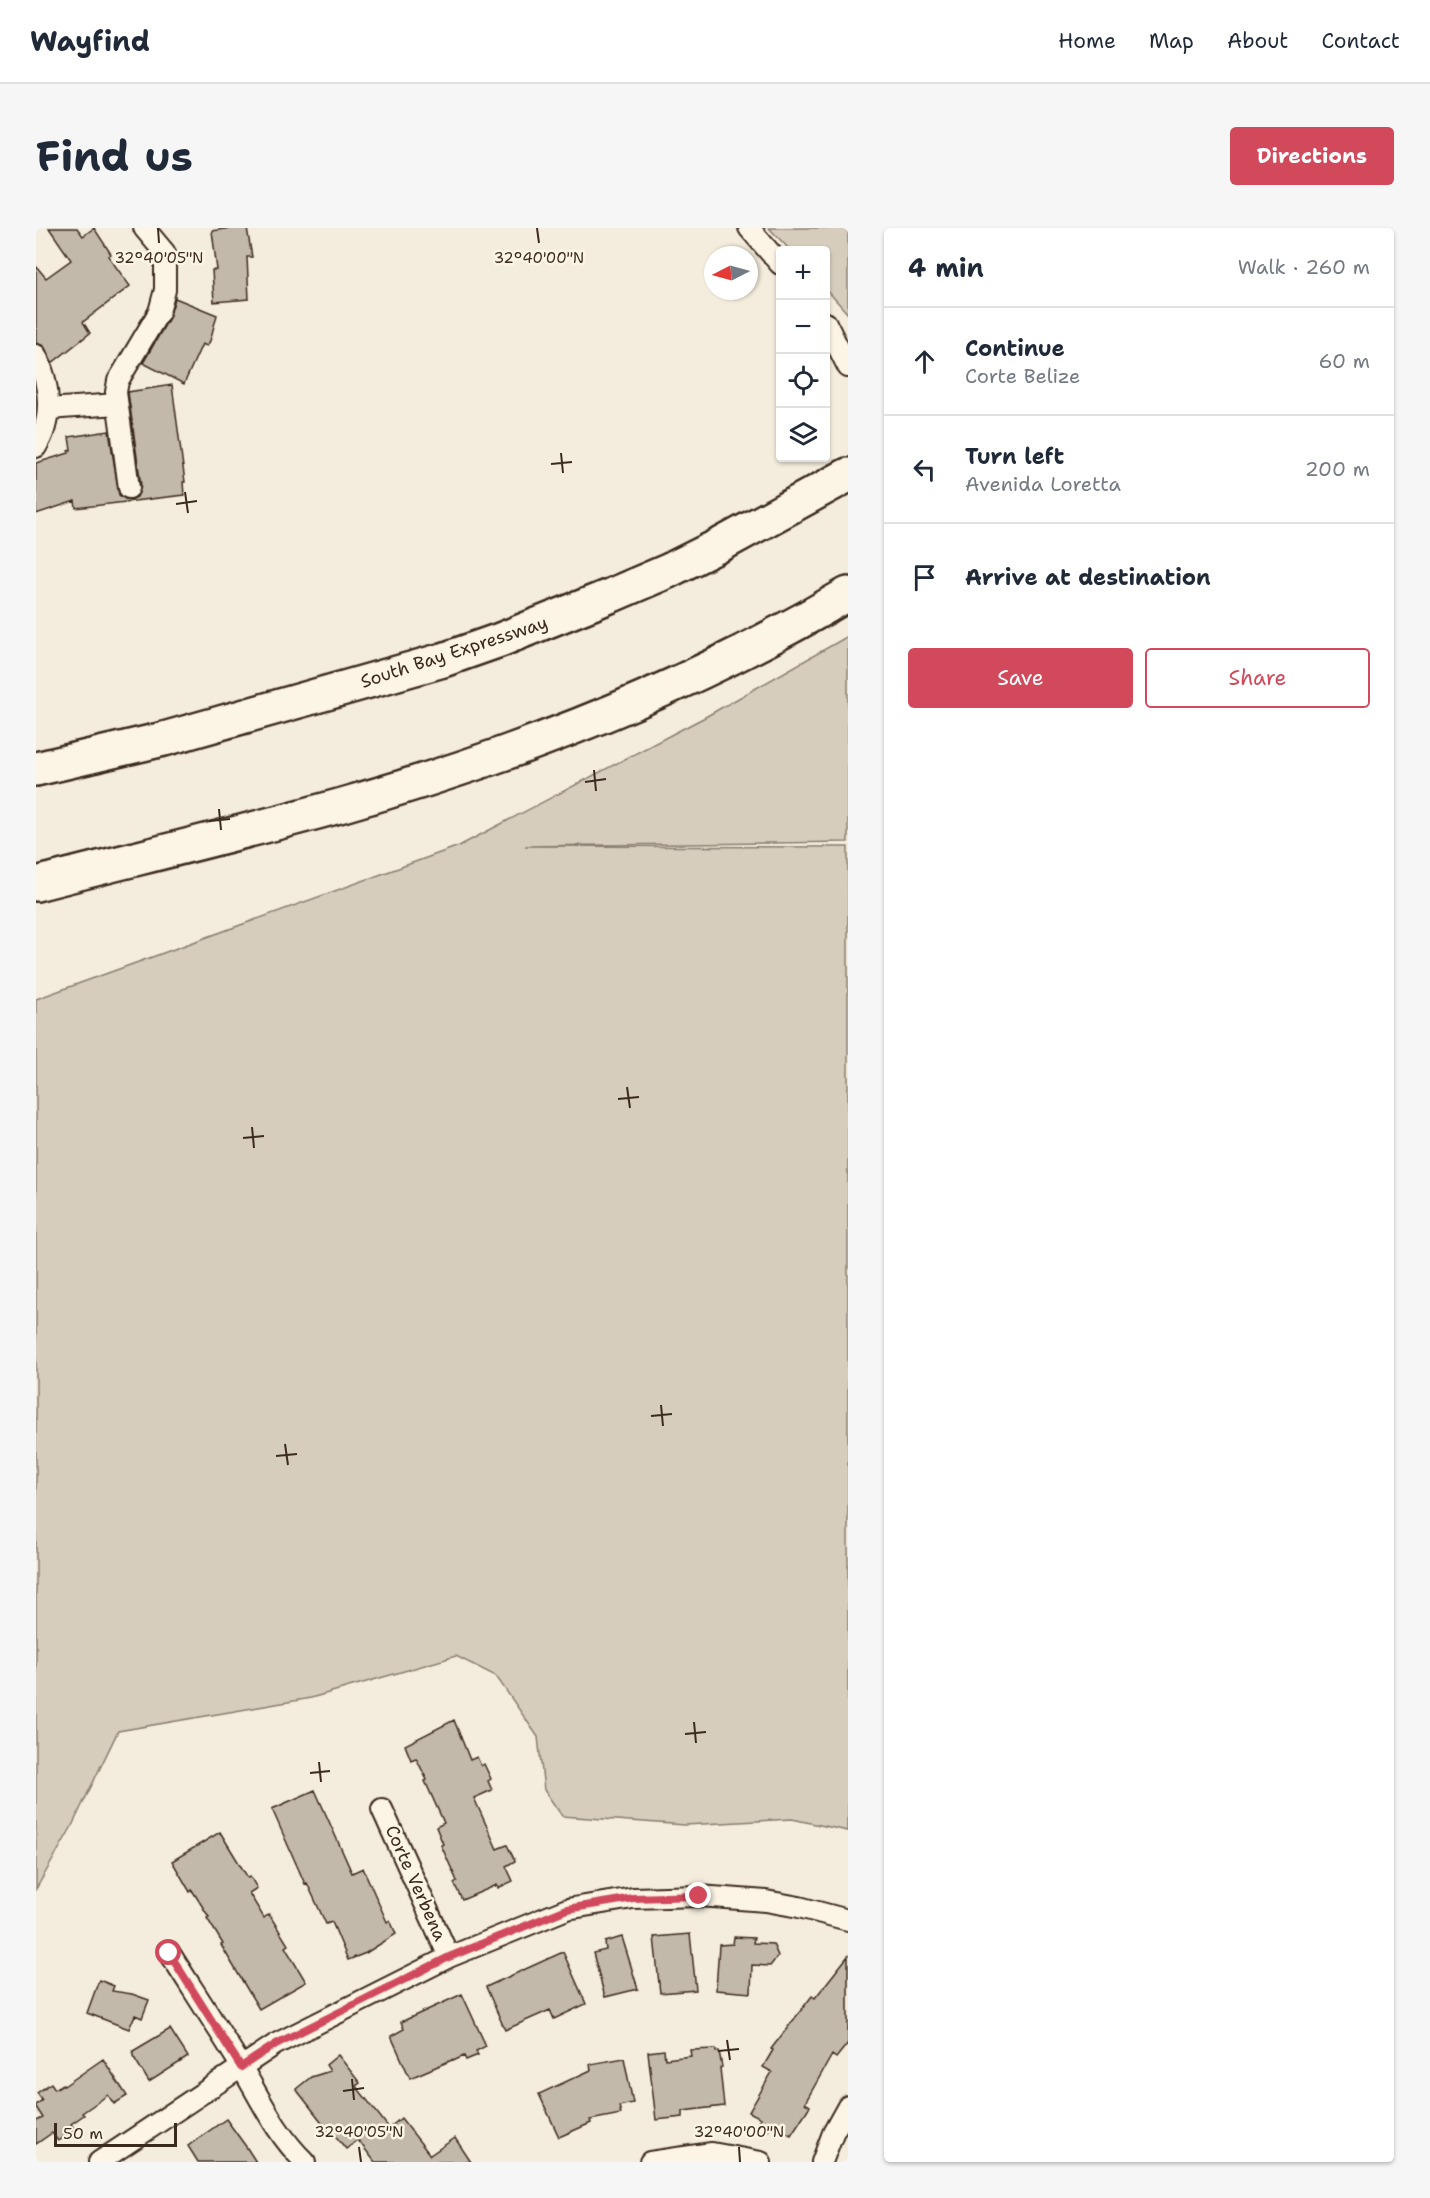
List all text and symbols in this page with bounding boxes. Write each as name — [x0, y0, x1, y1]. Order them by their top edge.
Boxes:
text: Wayfind — [30, 22, 150, 60]
text: Home — [1058, 27, 1116, 55]
text: Map — [1149, 27, 1194, 55]
text: About — [1227, 27, 1288, 55]
text: Contact — [1321, 27, 1400, 55]
button: Directions — [1230, 127, 1394, 185]
text: Find us — [36, 128, 193, 184]
north arrow — [704, 246, 758, 300]
map controls — [776, 246, 830, 462]
button: + — [776, 246, 830, 300]
text: 32°40'05"N — [115, 248, 203, 268]
text: 32°40'00"N — [494, 248, 584, 268]
text: 4 min — [908, 250, 984, 285]
text: Walk · 260 m — [1238, 254, 1370, 280]
button: − — [776, 300, 830, 354]
text: Continue — [965, 334, 1065, 363]
icon: ahead — [908, 345, 941, 378]
text: 60 m — [1318, 348, 1370, 374]
button: locate — [776, 354, 830, 408]
text: Corte Belize — [965, 363, 1080, 389]
button: layers — [776, 408, 830, 462]
text: Turn left — [965, 442, 1064, 471]
icon: left — [908, 453, 941, 486]
text: 200 m — [1305, 456, 1370, 482]
text: Avenida Loretta — [965, 471, 1121, 497]
icon: arrive — [908, 561, 941, 594]
text: Arrive at destination — [965, 563, 1211, 592]
street label: South Bay Expressway — [357, 610, 551, 694]
button: Save — [908, 648, 1133, 708]
button: Share — [1145, 648, 1370, 708]
street label: Corte Verbena — [380, 1821, 452, 1945]
route end — [685, 1882, 711, 1908]
route start — [155, 1939, 181, 1965]
scale bar — [54, 2120, 177, 2148]
text: 32°40'05"N — [315, 2122, 403, 2142]
text: 32°40'00"N — [694, 2122, 784, 2142]
text: 50 m — [63, 2123, 103, 2144]

